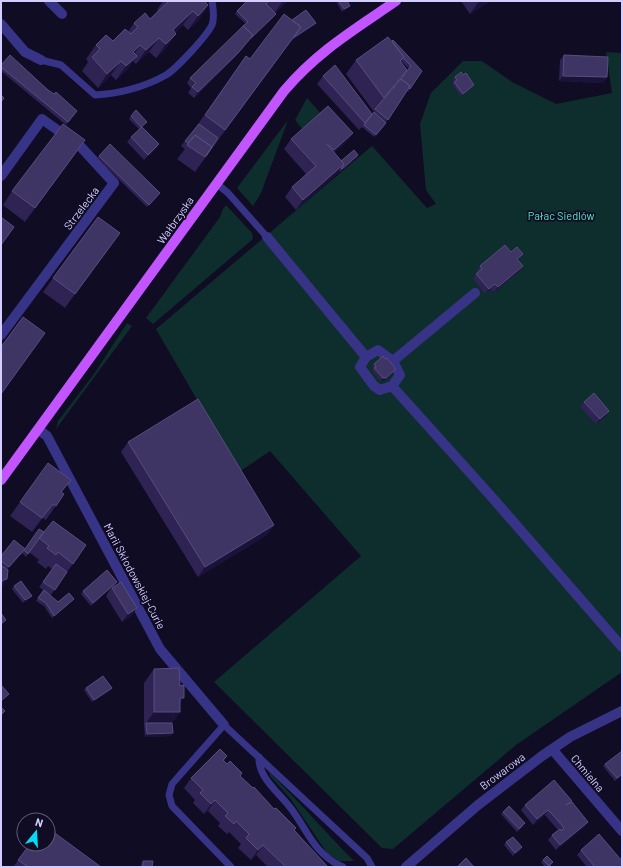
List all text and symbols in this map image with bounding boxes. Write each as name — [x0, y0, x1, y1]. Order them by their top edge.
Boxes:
street label: Strzelecka — [61, 184, 101, 232]
street label: Wałbrzyska — [154, 194, 196, 246]
park label: Pałac Siedlów — [528, 209, 594, 222]
street label: Marii Skłodowskiej-Curie — [102, 521, 169, 631]
street label: Browarowa — [477, 750, 527, 792]
street label: Chmielna — [569, 752, 607, 794]
north arrow — [16, 812, 56, 852]
text: N — [34, 815, 45, 829]

